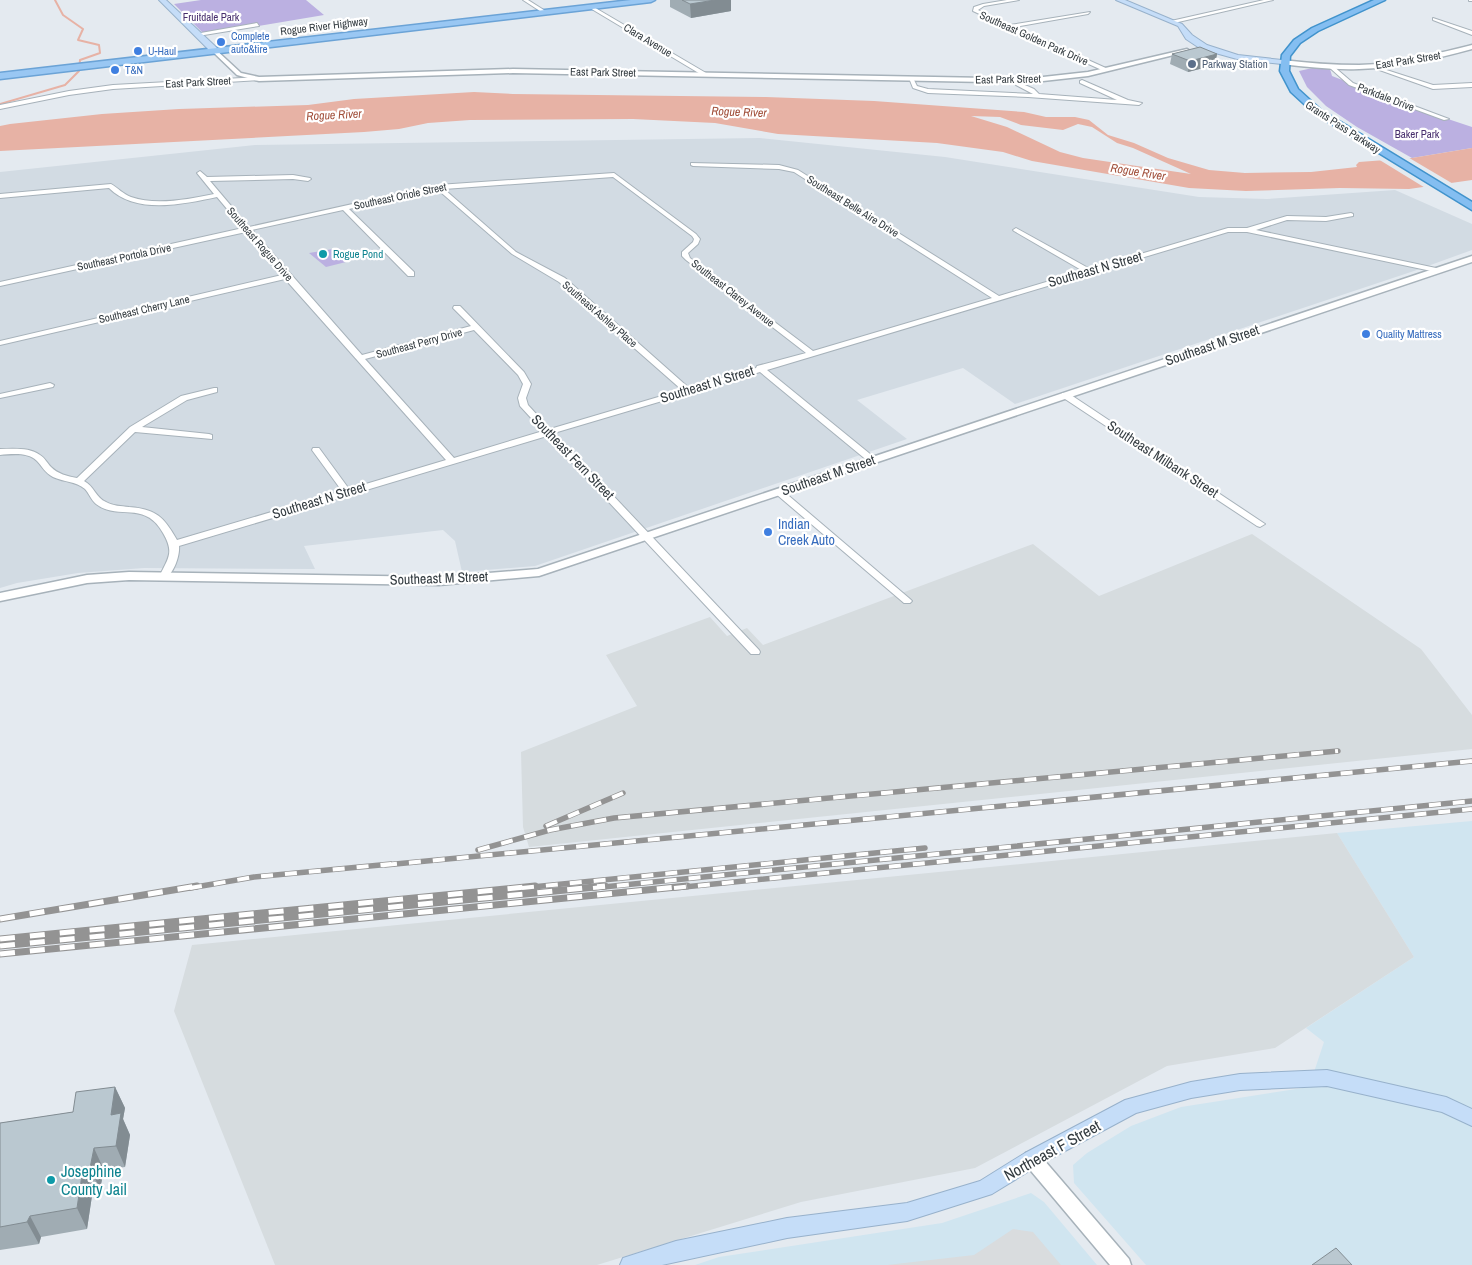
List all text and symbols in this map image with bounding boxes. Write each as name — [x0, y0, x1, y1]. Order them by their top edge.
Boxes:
street label: Southeast Golden Park Drive — [978, 8, 1090, 68]
park label: Fruitdale Park — [183, 10, 240, 24]
street label: Rogue River Highway — [279, 14, 369, 38]
street label: Clara Avenue — [621, 20, 675, 60]
place label: Complete auto&tire — [231, 29, 270, 56]
marker: Complete auto&tire — [215, 36, 227, 48]
place label: U-Haul — [148, 44, 176, 58]
marker: U-Haul — [132, 45, 144, 57]
street label: East Park Street — [1374, 48, 1442, 72]
place label: Parkway Station — [1202, 57, 1268, 71]
marker: Parkway Station — [1186, 58, 1198, 70]
place label: T&N — [125, 63, 143, 77]
marker: T&N — [109, 64, 121, 76]
street label: East Park Street — [570, 64, 636, 80]
street label: East Park Street — [975, 71, 1041, 87]
street label: East Park Street — [165, 73, 232, 91]
street label: Parkdale Drive — [1356, 80, 1416, 114]
street label: Grants Pass Parkway — [1303, 98, 1384, 157]
water label: Rogue River — [711, 103, 768, 121]
water label: Rogue River — [306, 106, 363, 124]
park label: Baker Park — [1395, 127, 1440, 141]
water label: Rogue River — [1109, 160, 1167, 184]
street label: Southeast Belle Aire Drive — [804, 172, 902, 240]
street label: Southeast Oriole Street — [352, 179, 448, 213]
street label: Southeast Rogue Drive — [224, 204, 296, 284]
street label: Southeast Portola Drive — [76, 240, 172, 274]
place label: Rogue Pond — [333, 247, 383, 261]
street label: Southeast N Street — [1046, 247, 1144, 291]
marker: Rogue Pond — [317, 248, 329, 260]
street label: Southeast Clarey Avenue — [689, 256, 777, 330]
street label: Southeast Ashley Place — [560, 278, 640, 350]
street label: Southeast Cherry Lane — [97, 292, 191, 326]
street label: Southeast M Street — [1163, 320, 1261, 370]
street label: Southeast Perry Drive — [374, 325, 464, 361]
place label: Quality Mattress — [1376, 327, 1442, 341]
marker: Quality Mattress — [1360, 328, 1372, 340]
street label: Southeast N Street — [658, 361, 756, 407]
street label: Southeast Fern Street — [528, 411, 618, 503]
street label: Southeast Milbank Street — [1104, 416, 1222, 502]
street label: Southeast M Street — [779, 450, 877, 500]
street label: Southeast N Street — [270, 477, 368, 523]
place label: Indian Creek Auto — [778, 515, 835, 549]
marker: Indian Creek Auto — [762, 526, 774, 538]
street label: Southeast M Street — [390, 567, 488, 589]
street label: Northeast F Street — [1000, 1114, 1105, 1186]
place label: Josephine County Jail — [61, 1160, 127, 1200]
marker: Josephine County Jail — [45, 1174, 57, 1186]

